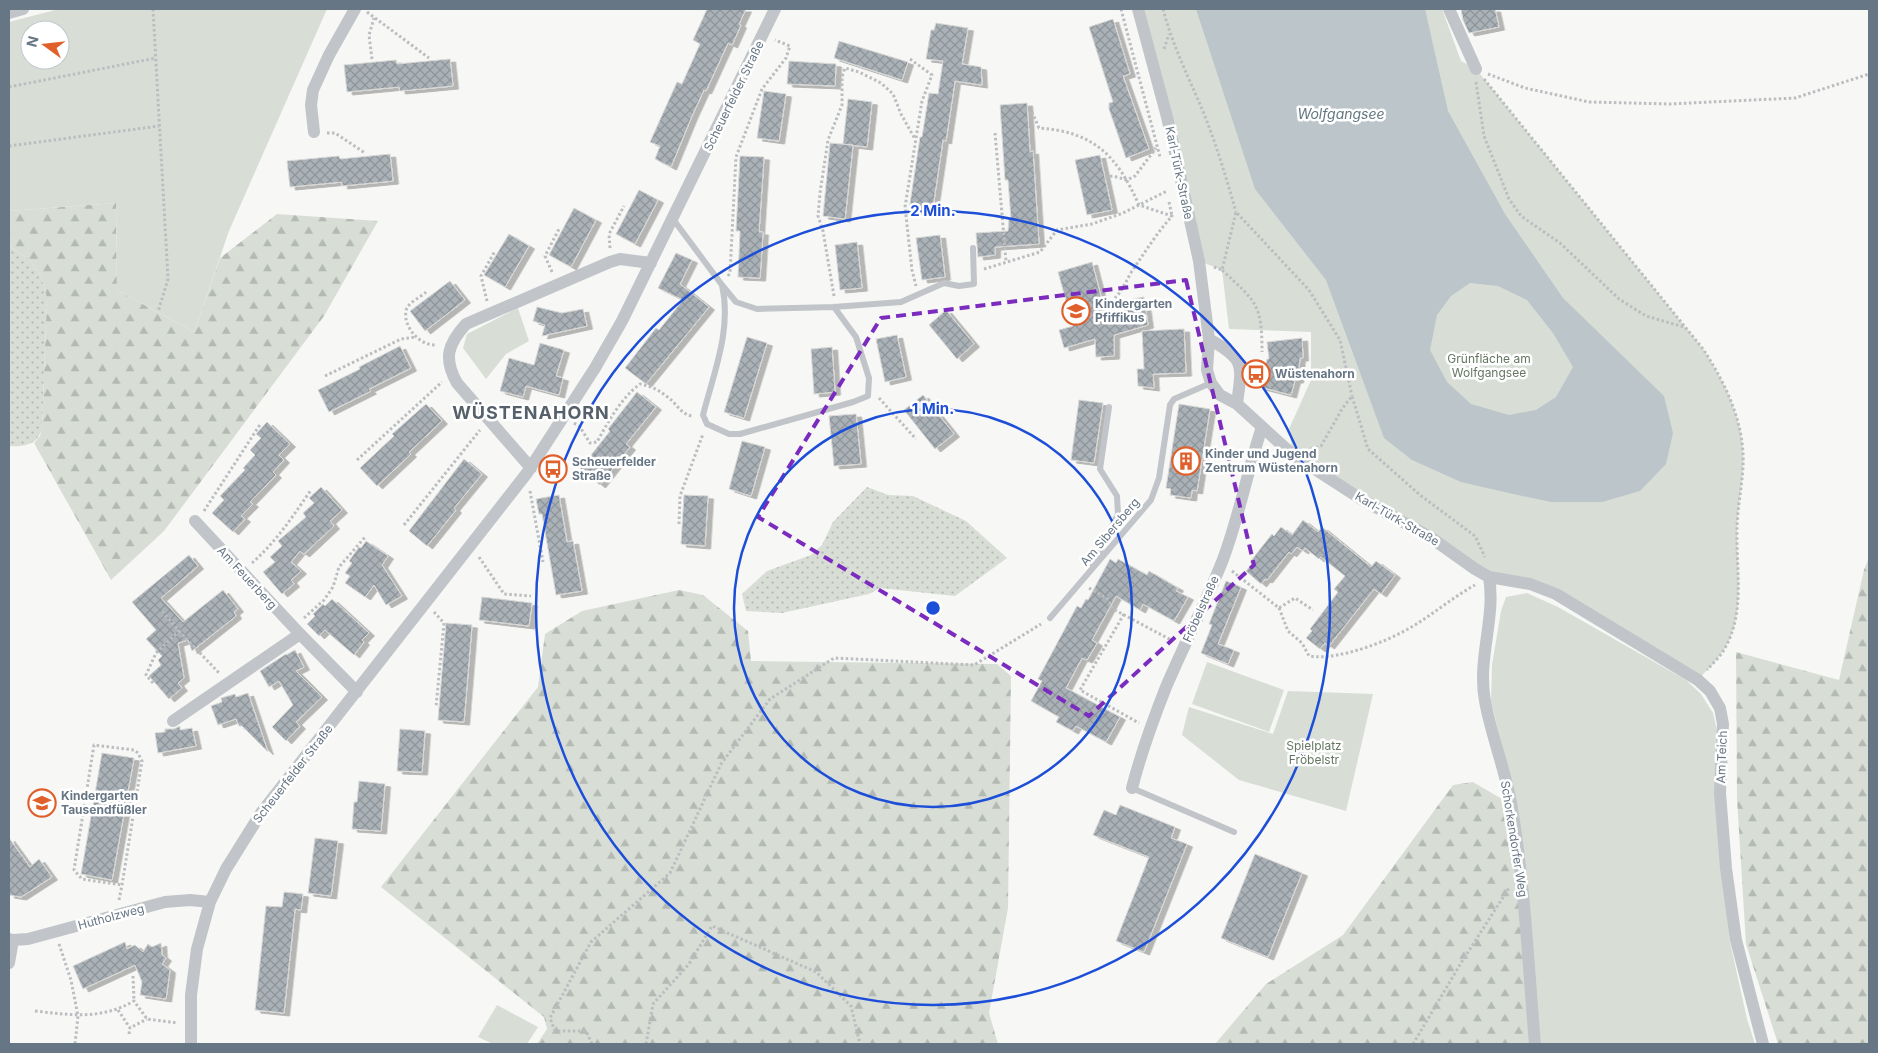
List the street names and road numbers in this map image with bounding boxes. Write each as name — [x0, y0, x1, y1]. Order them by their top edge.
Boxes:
street label: Scheuerfelder Straße — [700, 38, 767, 153]
street label: Karl-Türk-Straße — [1162, 125, 1197, 221]
street label: Karl-Türk-Straße — [1352, 488, 1442, 549]
street label: Am Sibersberg — [1077, 495, 1142, 569]
street label: Am Feuerberg — [214, 543, 280, 612]
street label: Fröbelstraße — [1179, 573, 1222, 644]
street label: Scheuerfelder Straße — [249, 721, 336, 826]
street label: Am Teich — [1713, 730, 1730, 784]
street label: Schorkendorfer Weg — [1498, 780, 1531, 898]
street label: Hutholzweg — [76, 901, 146, 933]

